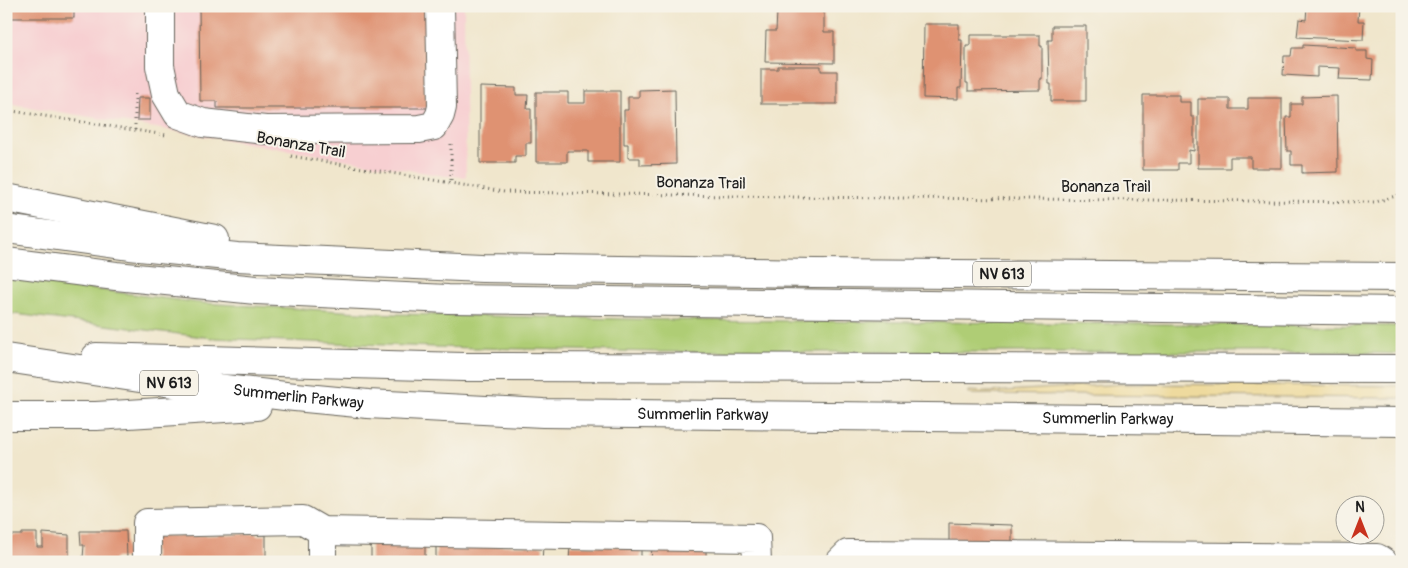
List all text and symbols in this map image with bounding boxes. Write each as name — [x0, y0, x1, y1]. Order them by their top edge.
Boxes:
street label: Bonanza Trail — [255, 127, 347, 163]
street label: Bonanza Trail — [656, 172, 746, 194]
street label: Bonanza Trail — [1061, 177, 1151, 197]
road number: NV 613 — [973, 262, 1031, 286]
road number: NV 613 — [140, 370, 198, 396]
street label: Summerlin Parkway — [232, 380, 365, 414]
street label: Summerlin Parkway — [637, 404, 769, 425]
street label: Summerlin Parkway — [1042, 408, 1174, 430]
north arrow — [1336, 496, 1386, 546]
text: N — [1355, 499, 1365, 516]

